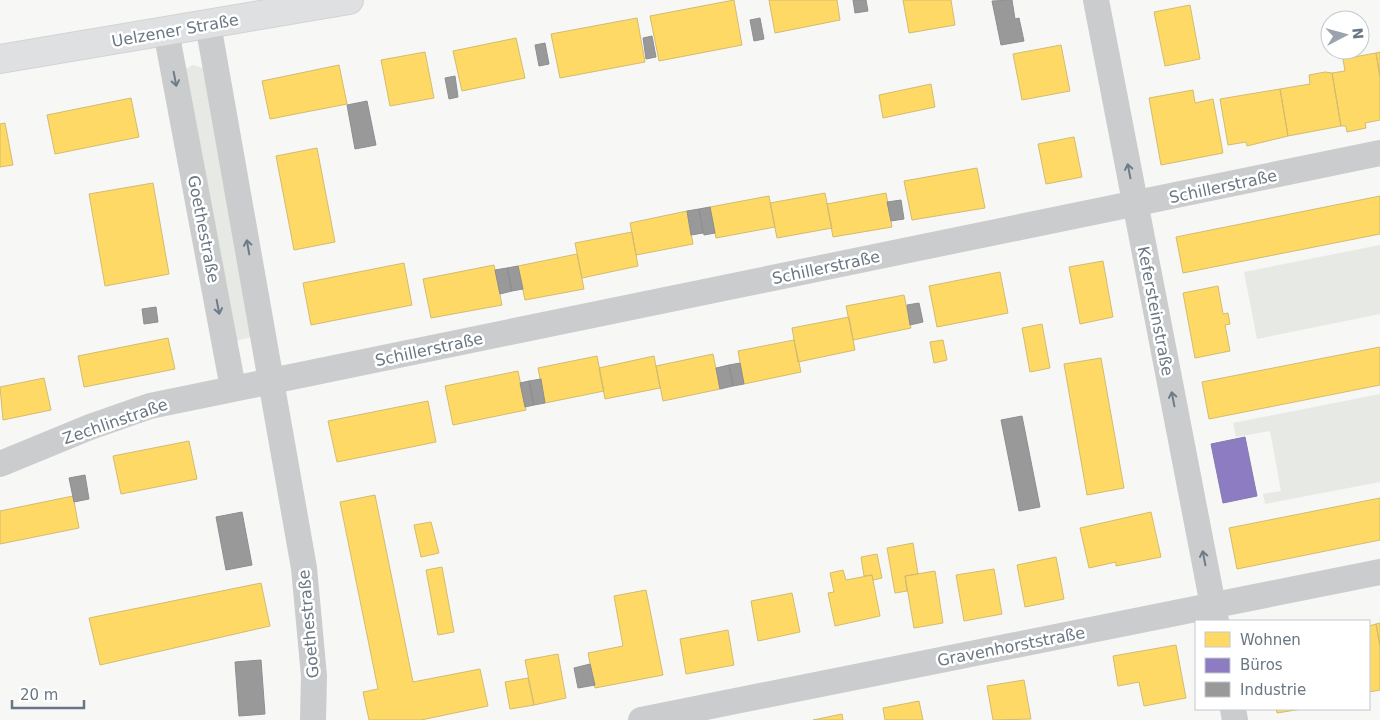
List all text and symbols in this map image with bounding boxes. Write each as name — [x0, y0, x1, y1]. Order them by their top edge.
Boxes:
street label: Uelzener Straße — [110, 10, 240, 51]
north arrow — [1320, 10, 1370, 60]
text: N — [1349, 27, 1366, 40]
one-way arrow — [171, 70, 181, 86]
one-way arrow — [1123, 163, 1133, 179]
street label: Schillerstraße — [1167, 166, 1279, 207]
street label: Goethestraße — [184, 174, 223, 285]
one-way arrow — [243, 239, 253, 255]
street label: Kefersteinstraße — [1134, 245, 1177, 377]
street label: Schillerstraße — [770, 247, 882, 288]
one-way arrow — [214, 299, 224, 315]
street label: Schillerstraße — [373, 329, 485, 370]
one-way arrow — [1167, 391, 1177, 407]
street label: Zechlinstraße — [60, 395, 170, 448]
one-way arrow — [1198, 551, 1208, 567]
street label: Goethestraße — [294, 569, 323, 679]
legend — [1195, 620, 1370, 710]
street label: Gravenhorststraße — [936, 623, 1087, 670]
text: Wohnen — [1240, 631, 1301, 649]
text: Büros — [1240, 656, 1283, 674]
scale bar — [12, 678, 85, 710]
text: Industrie — [1240, 681, 1306, 699]
text: 20 m — [20, 686, 58, 704]

